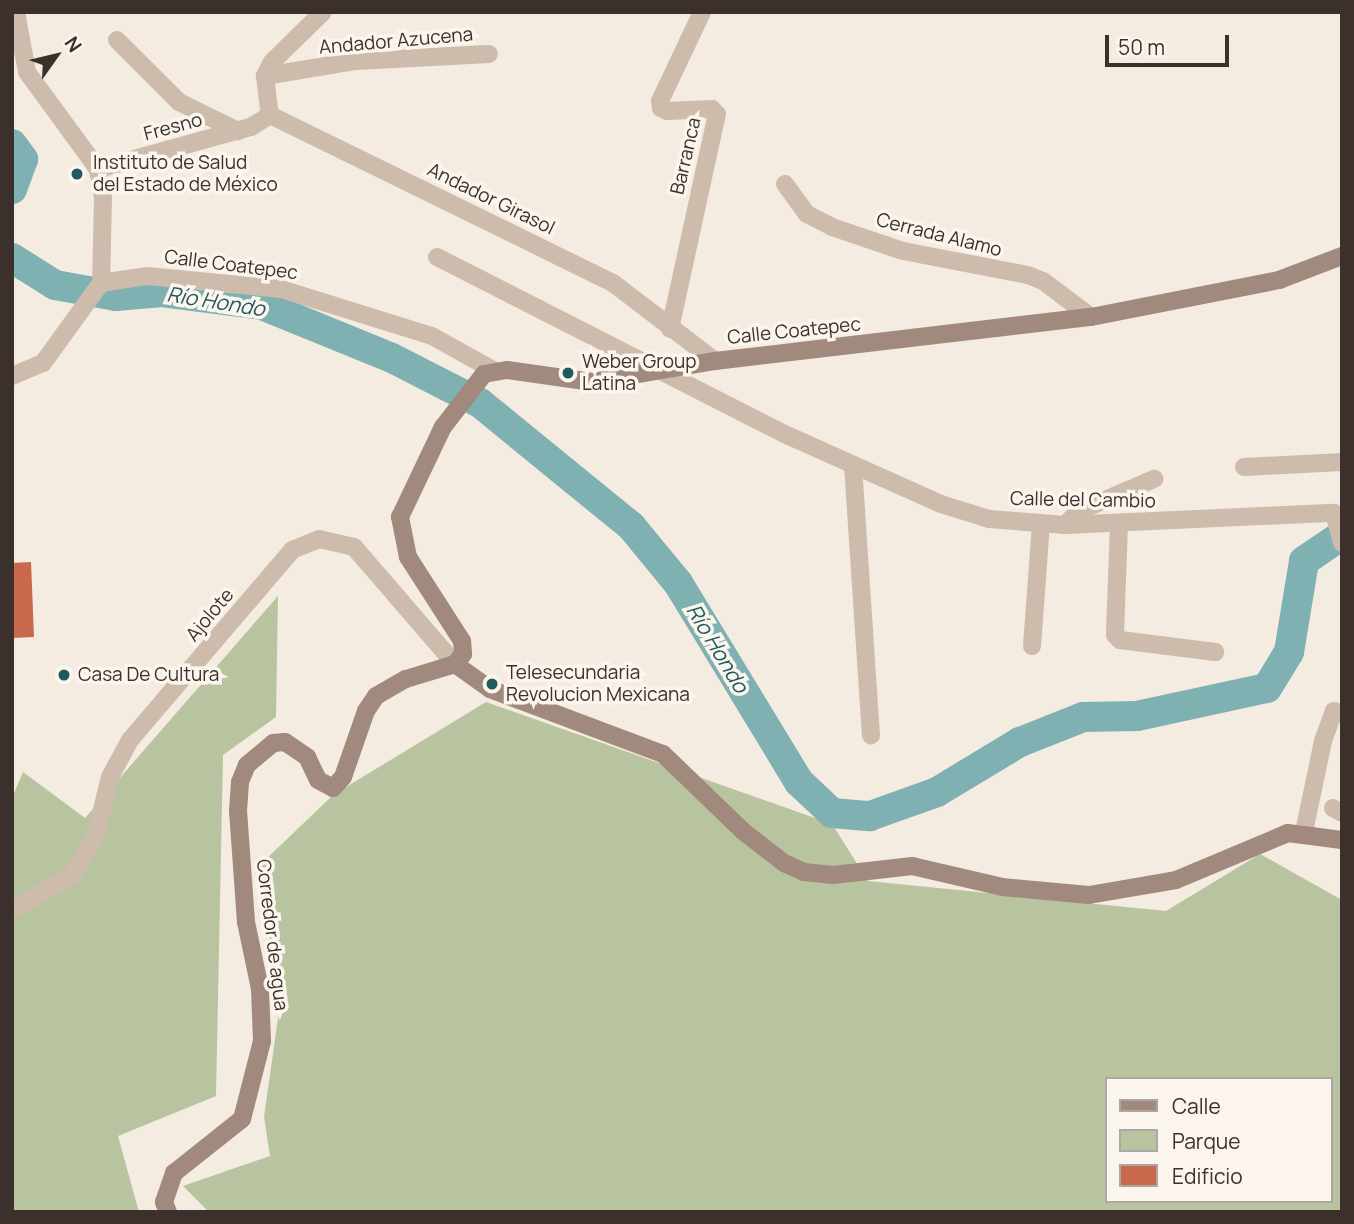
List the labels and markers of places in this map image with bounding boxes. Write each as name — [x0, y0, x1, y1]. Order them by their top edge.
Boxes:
place label: Instituto de Salud del Estado de México — [93, 152, 278, 196]
marker: Instituto de Salud del Estado de México — [67, 164, 87, 184]
place label: Weber Group Latina — [582, 351, 697, 395]
marker: Weber Group Latina — [560, 365, 576, 381]
place label: Telesecundaria Revolucion Mexicana — [506, 662, 690, 706]
place label: Casa De Cultura — [78, 664, 219, 686]
marker: Casa De Cultura — [56, 667, 72, 683]
marker: Telesecundaria Revolucion Mexicana — [484, 676, 500, 692]

